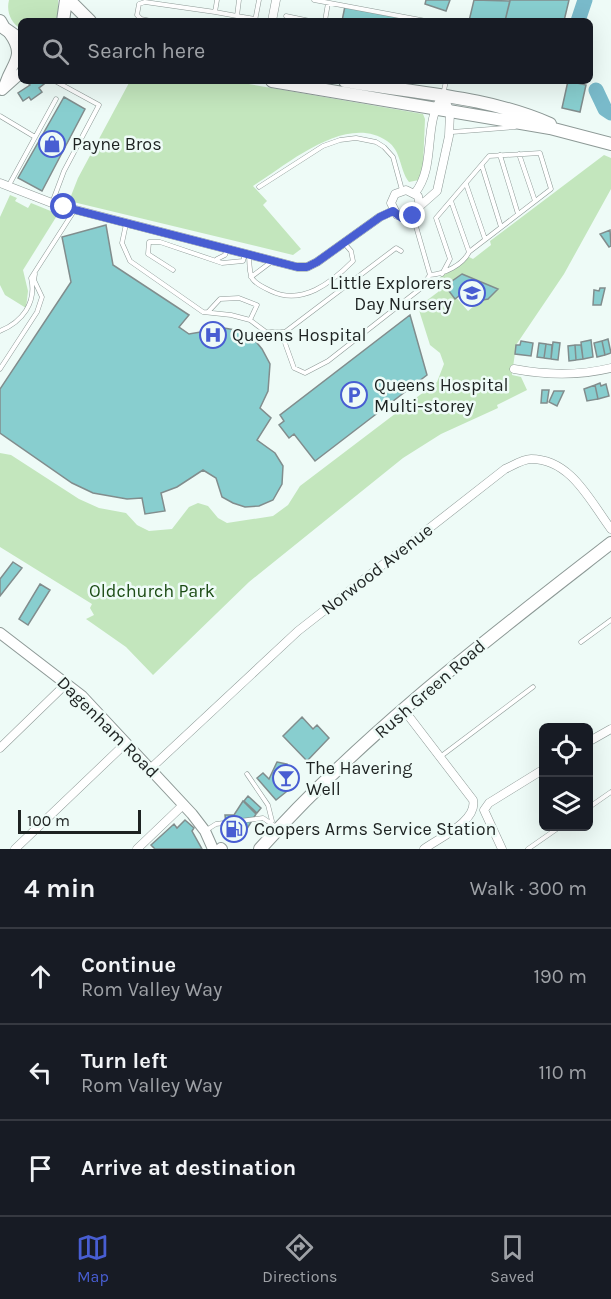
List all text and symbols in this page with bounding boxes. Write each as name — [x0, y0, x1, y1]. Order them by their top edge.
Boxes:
search box — [18, 18, 593, 84]
icon: search — [39, 35, 72, 68]
text: Search here — [87, 38, 205, 64]
shop icon: Payne Bros — [37, 129, 67, 159]
place label: Payne Bros — [72, 133, 162, 155]
route start — [50, 193, 76, 219]
route end — [399, 202, 425, 228]
place label: Little Explorers Day Nursery — [330, 272, 453, 315]
school or university icon: Little Explorers Day Nursery — [457, 278, 487, 308]
hospital icon: Queens Hospital — [198, 320, 228, 350]
place label: Queens Hospital — [232, 324, 367, 346]
place label: Queens Hospital Multi-storey — [374, 374, 509, 417]
parking icon: Queens Hospital Multi-storey — [339, 380, 369, 410]
street label: Norwood Avenue — [317, 519, 437, 619]
park label: Oldchurch Park — [89, 580, 215, 602]
street label: Rush Green Road — [370, 635, 490, 743]
street label: Dagenham Road — [52, 671, 164, 783]
map controls — [539, 723, 593, 831]
button: locate — [539, 723, 593, 777]
place label: The Havering Well — [306, 757, 413, 800]
bar icon: The Havering Well — [271, 763, 301, 793]
button: layers — [539, 777, 593, 831]
scale bar — [18, 807, 141, 834]
text: 100 m — [27, 811, 70, 830]
fuel station icon: Coopers Arms Service Station — [219, 814, 249, 844]
place label: Coopers Arms Service Station — [254, 818, 496, 840]
text: 4 min — [24, 873, 95, 904]
text: Walk · 300 m — [470, 877, 587, 900]
text: Continue — [81, 952, 176, 978]
icon: ahead — [24, 960, 57, 993]
text: 190 m — [533, 965, 587, 988]
text: Rom Valley Way — [81, 978, 222, 1001]
text: Turn left — [81, 1048, 168, 1074]
icon: left — [24, 1056, 57, 1089]
text: 110 m — [538, 1061, 587, 1084]
text: Rom Valley Way — [81, 1074, 222, 1097]
icon: arrive — [24, 1152, 57, 1185]
text: Arrive at destination — [81, 1155, 296, 1181]
tab: Map — [76, 1231, 109, 1286]
tab: Directions — [262, 1231, 337, 1286]
tab: Saved — [490, 1231, 535, 1286]

